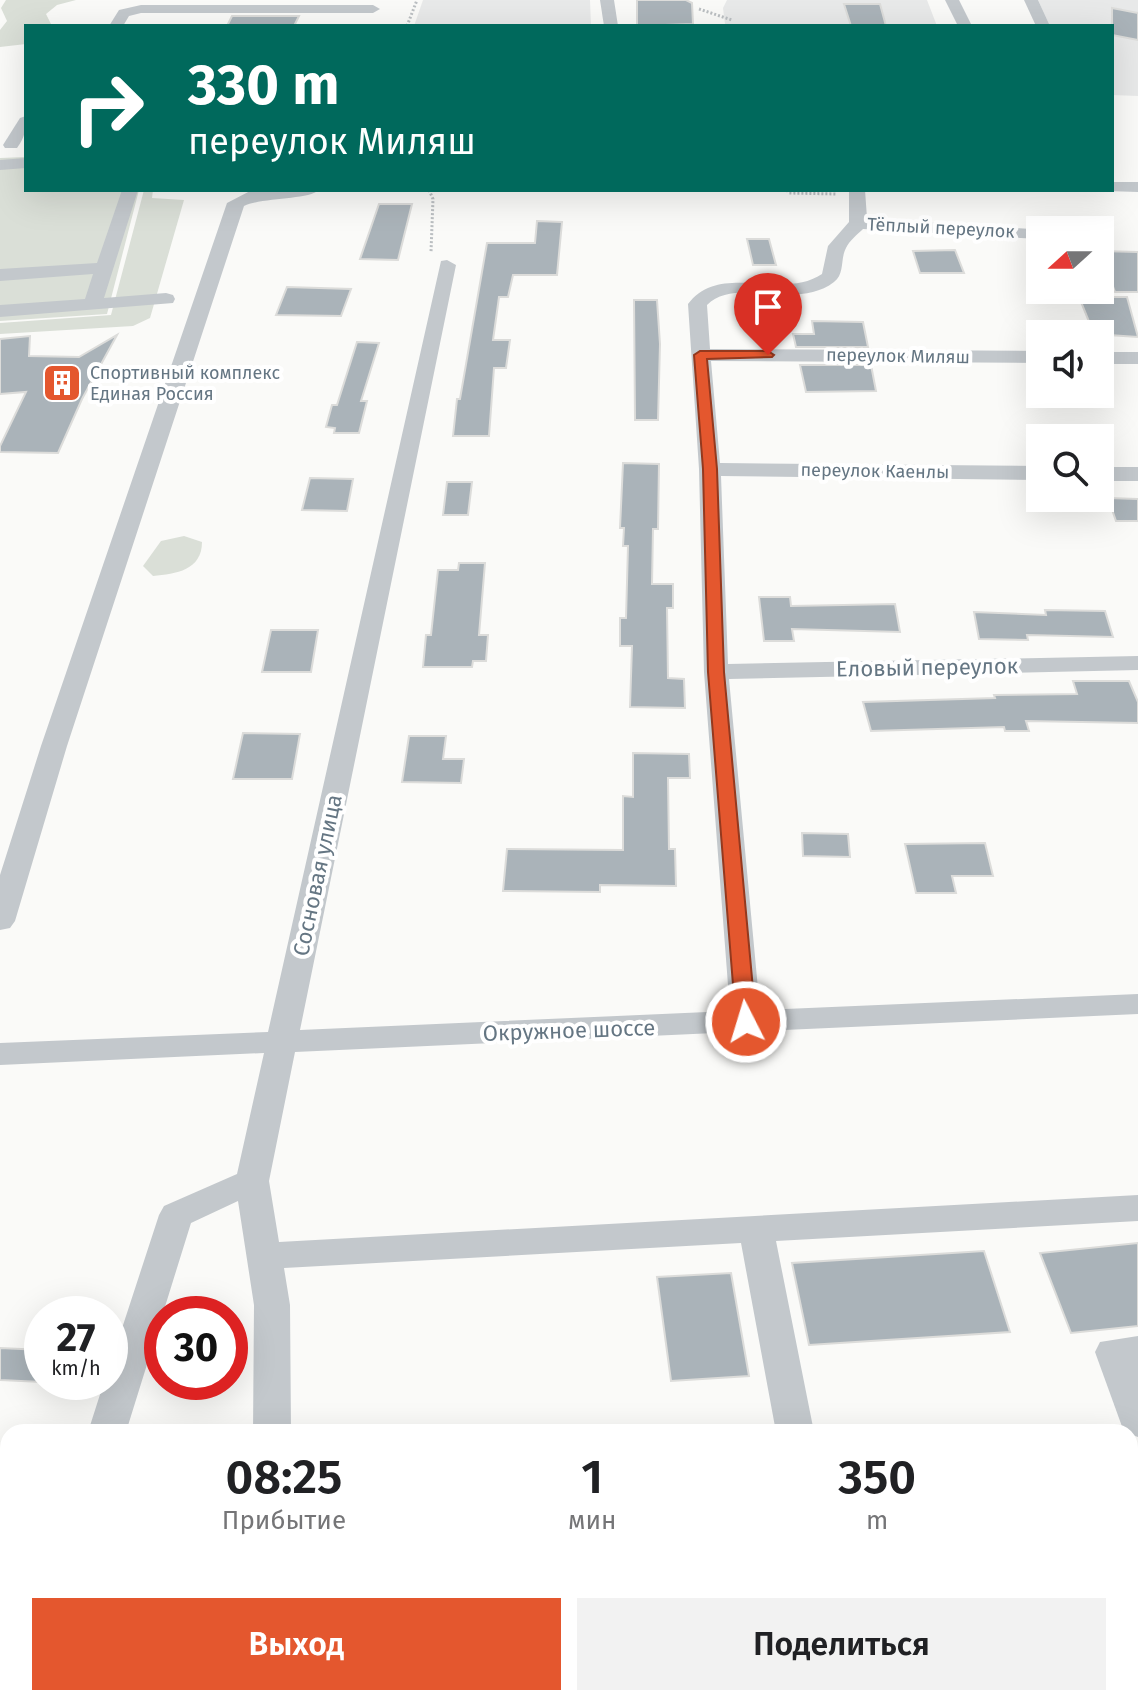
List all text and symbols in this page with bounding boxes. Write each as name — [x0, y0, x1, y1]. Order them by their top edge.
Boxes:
text: 330 m — [188, 52, 340, 119]
icon: right — [56, 56, 160, 160]
text: переулок Миляш — [188, 120, 476, 164]
street label: Тёплый переулок — [867, 213, 1016, 243]
north arrow — [1026, 216, 1114, 304]
map controls — [1026, 216, 1114, 512]
pin — [734, 273, 802, 355]
icon: arrive — [746, 285, 790, 329]
button: sound — [1026, 320, 1114, 408]
street label: переулок Миляш — [826, 344, 970, 368]
building icon: Спортивный комплекс Единая Россия — [41, 362, 83, 404]
place label: Спортивный комплекс Единая Россия — [90, 362, 280, 405]
button: search — [1026, 424, 1114, 512]
street label: переулок Каенлы — [800, 459, 950, 483]
street label: Еловый переулок — [836, 652, 1019, 683]
street label: Сосновая улица — [287, 792, 348, 958]
position arrow — [704, 980, 788, 1064]
street label: Окружное шоссе — [482, 1014, 656, 1047]
speed limit sign: 30 — [144, 1296, 248, 1400]
text: 27 — [57, 1314, 96, 1362]
text: km/h — [51, 1356, 101, 1380]
text: 08:25 — [226, 1448, 342, 1506]
text: 1 — [581, 1448, 603, 1506]
text: 350 — [838, 1448, 916, 1506]
text: Прибытие — [222, 1505, 346, 1536]
text: мин — [568, 1505, 616, 1536]
text: m — [866, 1505, 888, 1536]
button: Выход — [32, 1598, 561, 1690]
button: Поделиться — [577, 1598, 1106, 1690]

